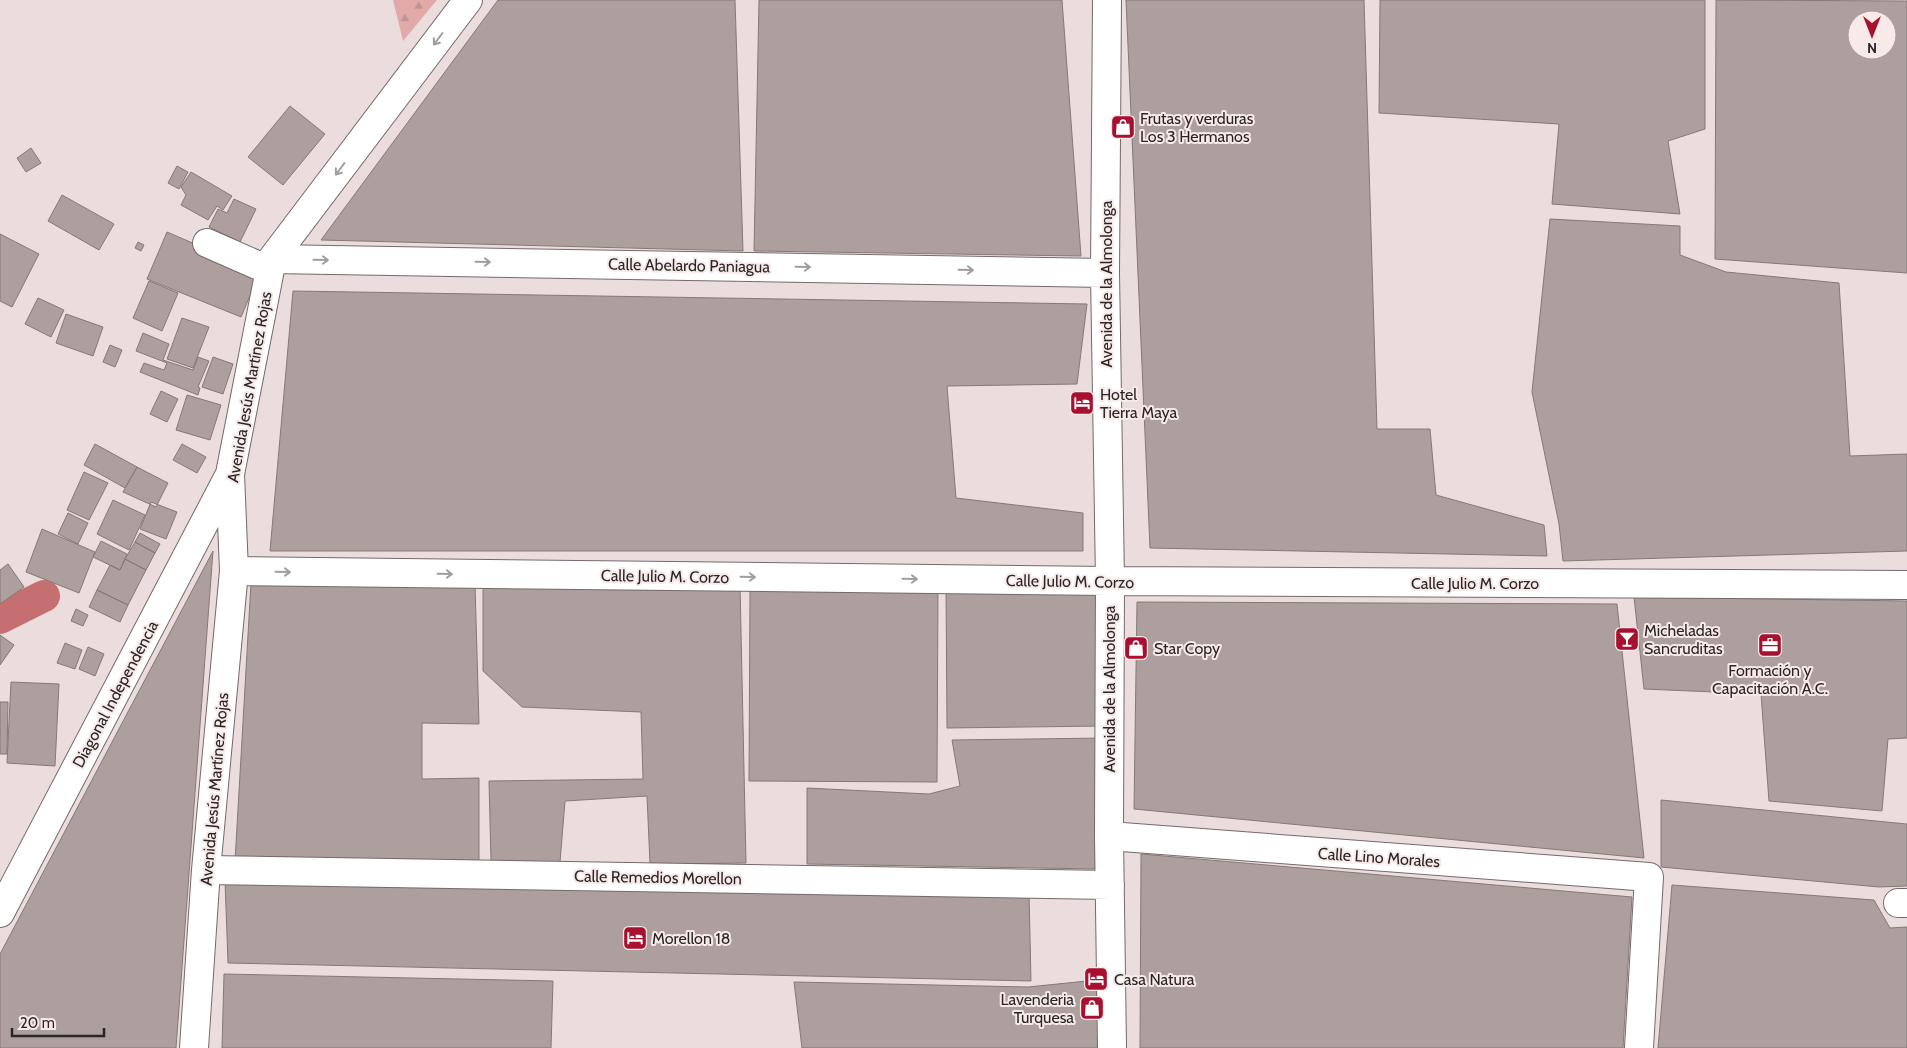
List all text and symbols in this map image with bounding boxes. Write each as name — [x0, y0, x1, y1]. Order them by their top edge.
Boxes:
north arrow — [1847, 10, 1897, 60]
one-way arrow — [433, 32, 444, 45]
text: N — [1867, 39, 1877, 57]
place label: Frutas y verduras Los 3 Hermanos — [1140, 109, 1254, 146]
shop icon: Frutas y verduras Los 3 Hermanos — [1110, 114, 1136, 140]
one-way arrow — [335, 162, 346, 175]
street label: Avenida de la Almolonga — [1097, 200, 1116, 367]
one-way arrow — [312, 255, 328, 265]
street label: Calle Abelardo Paniagua — [608, 255, 770, 276]
one-way arrow — [474, 257, 491, 267]
one-way arrow — [794, 262, 811, 272]
one-way arrow — [957, 265, 973, 274]
street label: Avenida Jesús Martínez Rojas — [223, 290, 276, 484]
place label: Hotel Tierra Maya — [1100, 385, 1177, 422]
hotel icon: Hotel Tierra Maya — [1069, 390, 1095, 416]
street label: Calle Julio M. Corzo — [601, 566, 729, 587]
one-way arrow — [274, 567, 290, 577]
one-way arrow — [436, 569, 453, 579]
street label: Calle Julio M. Corzo — [1006, 571, 1134, 592]
one-way arrow — [739, 572, 755, 582]
one-way arrow — [902, 574, 918, 584]
street label: Calle Julio M. Corzo — [1411, 574, 1539, 593]
street label: Avenida de la Almolonga — [1100, 605, 1119, 772]
street label: Diagonal Independencia — [69, 617, 162, 771]
place label: Micheladas Sancruditas — [1644, 621, 1723, 658]
bar icon: Micheladas Sancruditas — [1614, 626, 1640, 652]
office icon: Formación y Capacitación A.C. — [1757, 632, 1783, 658]
shop icon: Star Copy — [1123, 635, 1149, 661]
place label: Star Copy — [1154, 639, 1220, 658]
place label: Formación y Capacitación A.C. — [1712, 661, 1828, 698]
street label: Avenida Jesús Martínez Rojas — [197, 691, 232, 886]
street label: Calle Lino Morales — [1317, 844, 1441, 871]
street label: Calle Remedios Morellon — [574, 867, 742, 888]
hotel icon: Morellon 18 — [622, 925, 648, 951]
place label: Morellon 18 — [652, 929, 730, 948]
hotel icon: Casa Natura — [1083, 966, 1109, 992]
place label: Casa Natura — [1114, 970, 1195, 989]
place label: Lavenderia Turquesa — [1001, 990, 1074, 1027]
shop icon: Lavenderia Turquesa — [1079, 995, 1105, 1021]
scale bar — [12, 1006, 105, 1038]
text: 20 m — [20, 1014, 55, 1032]

